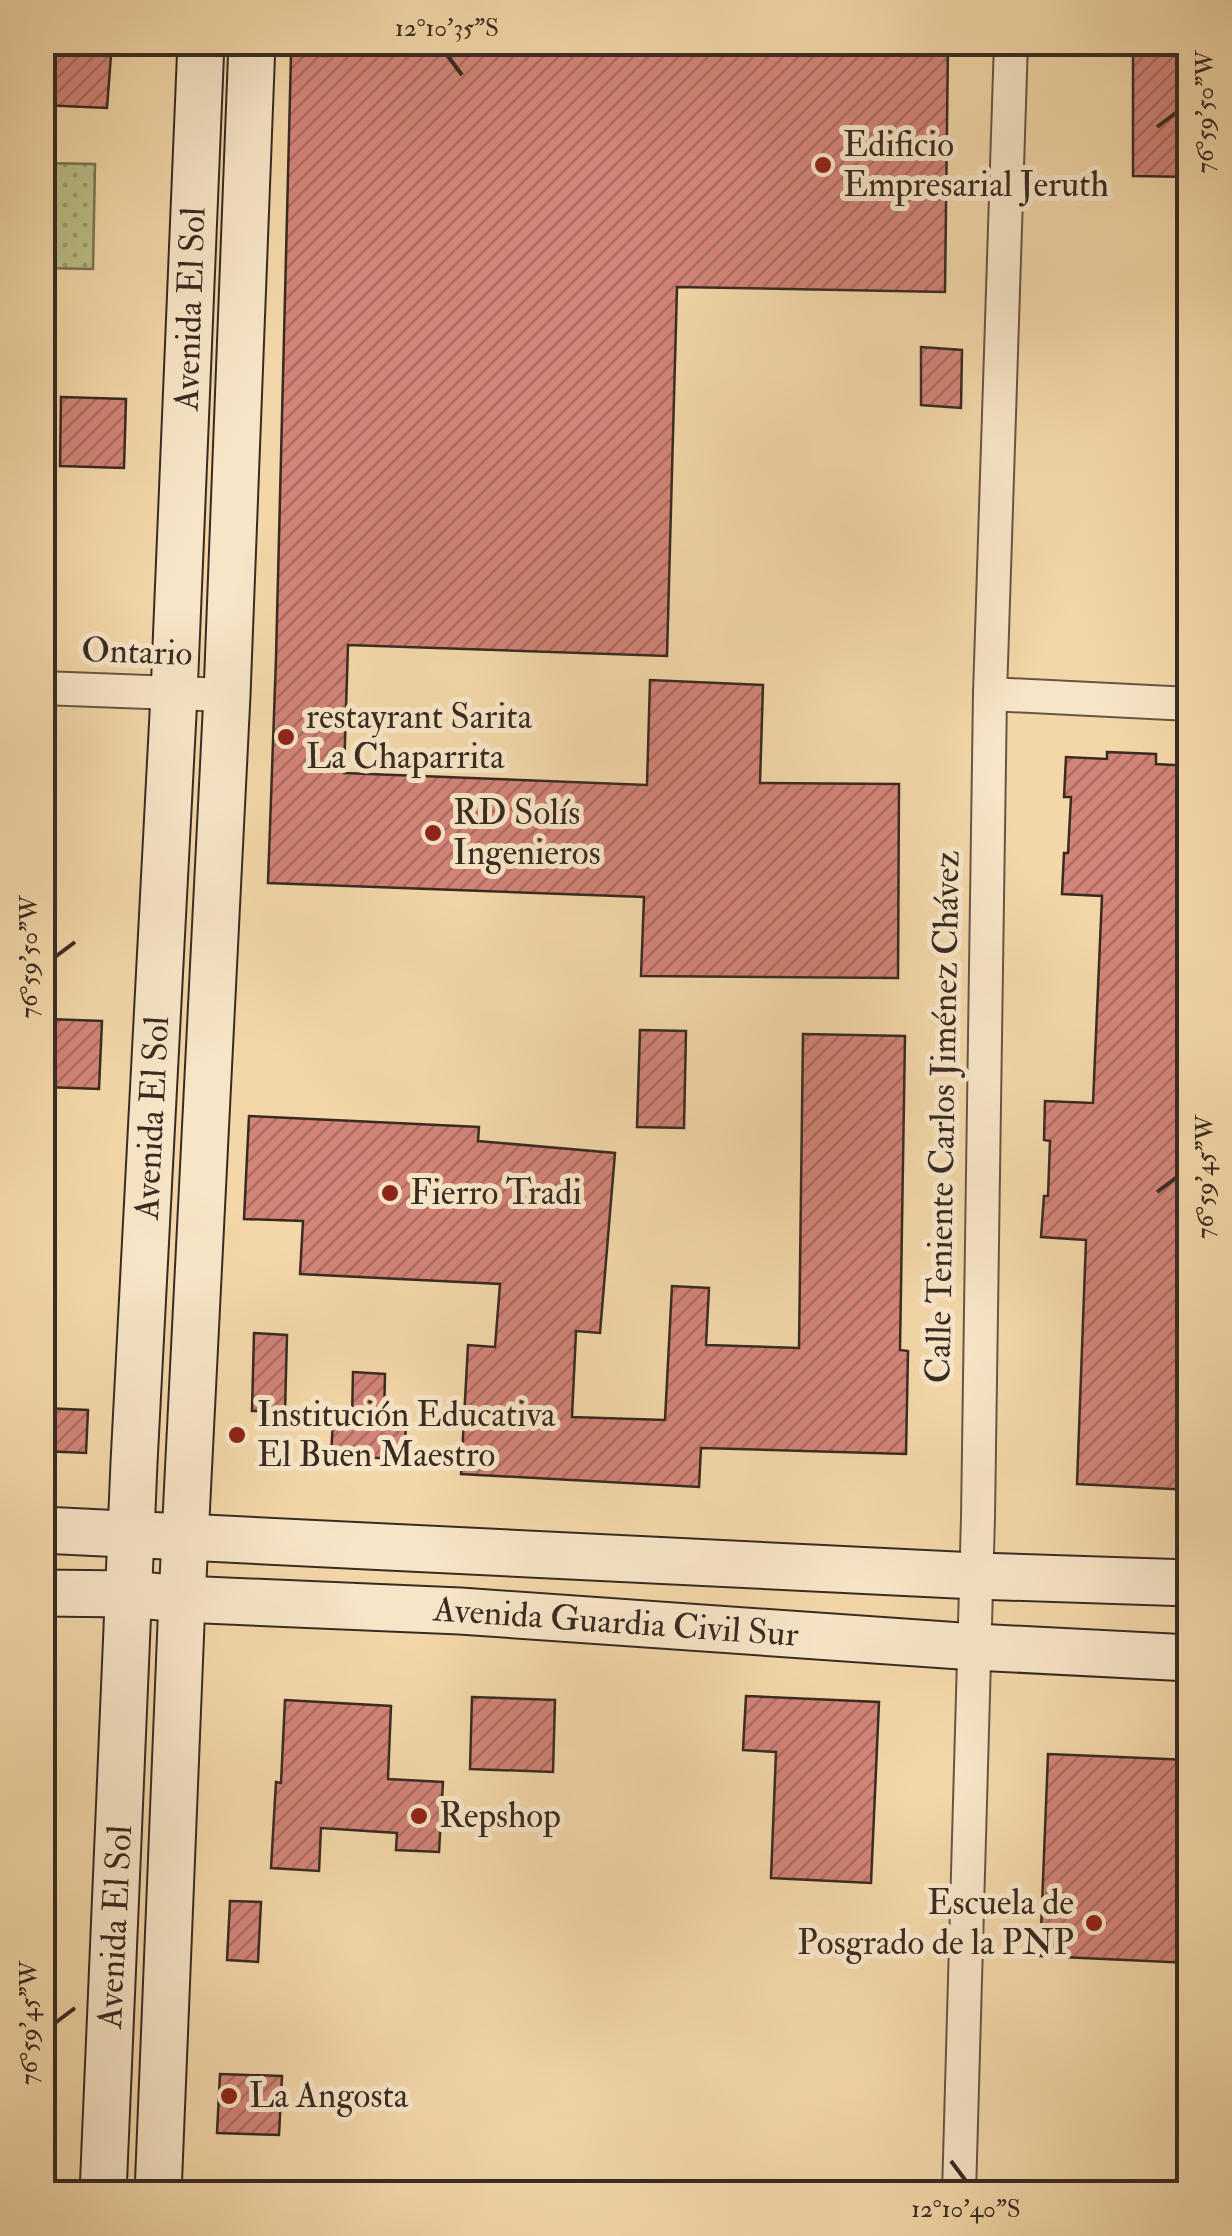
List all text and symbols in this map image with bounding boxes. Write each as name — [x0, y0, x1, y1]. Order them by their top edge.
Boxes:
text: 12°10'35"S — [395, 13, 499, 44]
text: 76°59'50"W — [1190, 49, 1221, 174]
place label: Edificio Empresarial Jeruth — [843, 123, 1109, 207]
marker: Edificio Empresarial Jeruth — [812, 154, 834, 176]
street label: Avenida El Sol — [164, 206, 216, 413]
street label: Ontario — [81, 628, 193, 676]
place label: restayrant Sarita La Chaparrita — [306, 695, 533, 779]
marker: restayrant Sarita La Chaparrita — [275, 726, 297, 748]
place label: RD Solís Ingenieros — [453, 791, 601, 875]
marker: RD Solís Ingenieros — [422, 822, 444, 844]
street label: Calle Teniente Carlos Jiménez Chávez — [916, 850, 970, 1384]
text: 76°59'50"W — [14, 894, 45, 1019]
street label: Avenida El Sol — [125, 1015, 179, 1222]
text: 76°59'45"W — [1190, 1113, 1221, 1239]
place label: Fierro Tradi — [410, 1171, 582, 1215]
marker: Fierro Tradi — [379, 1182, 401, 1204]
place label: Institución Educativa El Buen Maestro — [257, 1393, 556, 1477]
marker: Institución Educativa El Buen Maestro — [226, 1424, 248, 1446]
street label: Avenida Guardia Civil Sur — [431, 1587, 800, 1657]
place label: Repshop — [439, 1794, 561, 1838]
marker: Repshop — [408, 1805, 430, 1827]
street label: Avenida El Sol — [88, 1824, 142, 2031]
place label: Escuela de Posgrado de la PNP — [797, 1881, 1074, 1965]
marker: Escuela de Posgrado de la PNP — [1083, 1912, 1105, 1934]
text: 76°59'45"W — [14, 1959, 45, 2085]
place label: La Angosta — [249, 2074, 409, 2118]
marker: La Angosta — [218, 2085, 240, 2107]
text: 12°10'40"S — [911, 2194, 1021, 2225]

